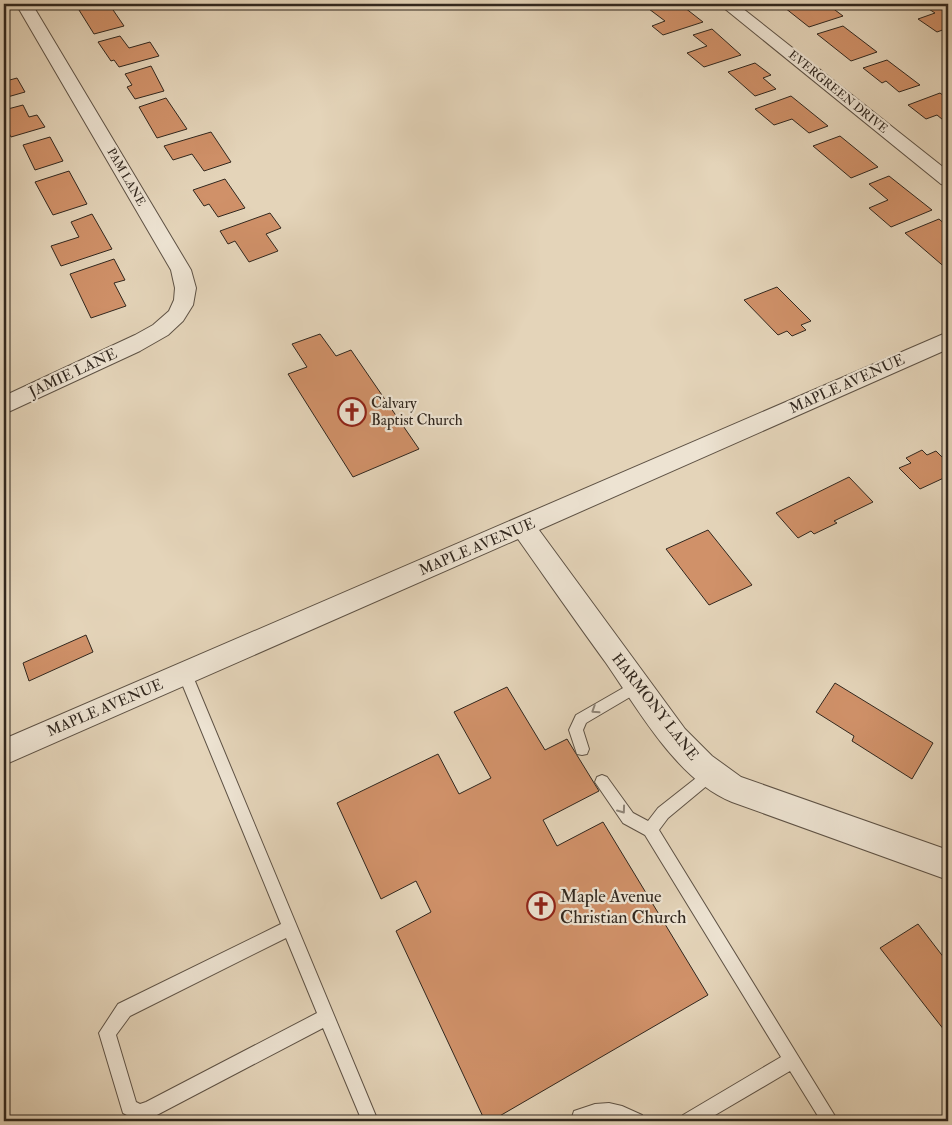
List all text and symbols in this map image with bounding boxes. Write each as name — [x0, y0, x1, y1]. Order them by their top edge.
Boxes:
street label: EVERGREEN DRIVE — [785, 47, 891, 137]
street label: PAM LANE — [103, 145, 149, 209]
street label: JAMIE LANE — [25, 344, 121, 403]
street label: MAPLE AVENUE — [786, 350, 908, 418]
place label: Calvary Baptist Church — [371, 394, 463, 431]
church icon: Calvary Baptist Church — [337, 397, 367, 427]
street label: MAPLE AVENUE — [416, 514, 538, 580]
street label: HARMONY LANE — [607, 650, 703, 765]
street label: MAPLE AVENUE — [44, 675, 166, 741]
one-way arrow — [592, 704, 601, 713]
one-way arrow — [616, 804, 625, 814]
place label: Maple Avenue Christian Church — [560, 885, 687, 929]
church icon: Maple Avenue Christian Church — [526, 891, 556, 921]

